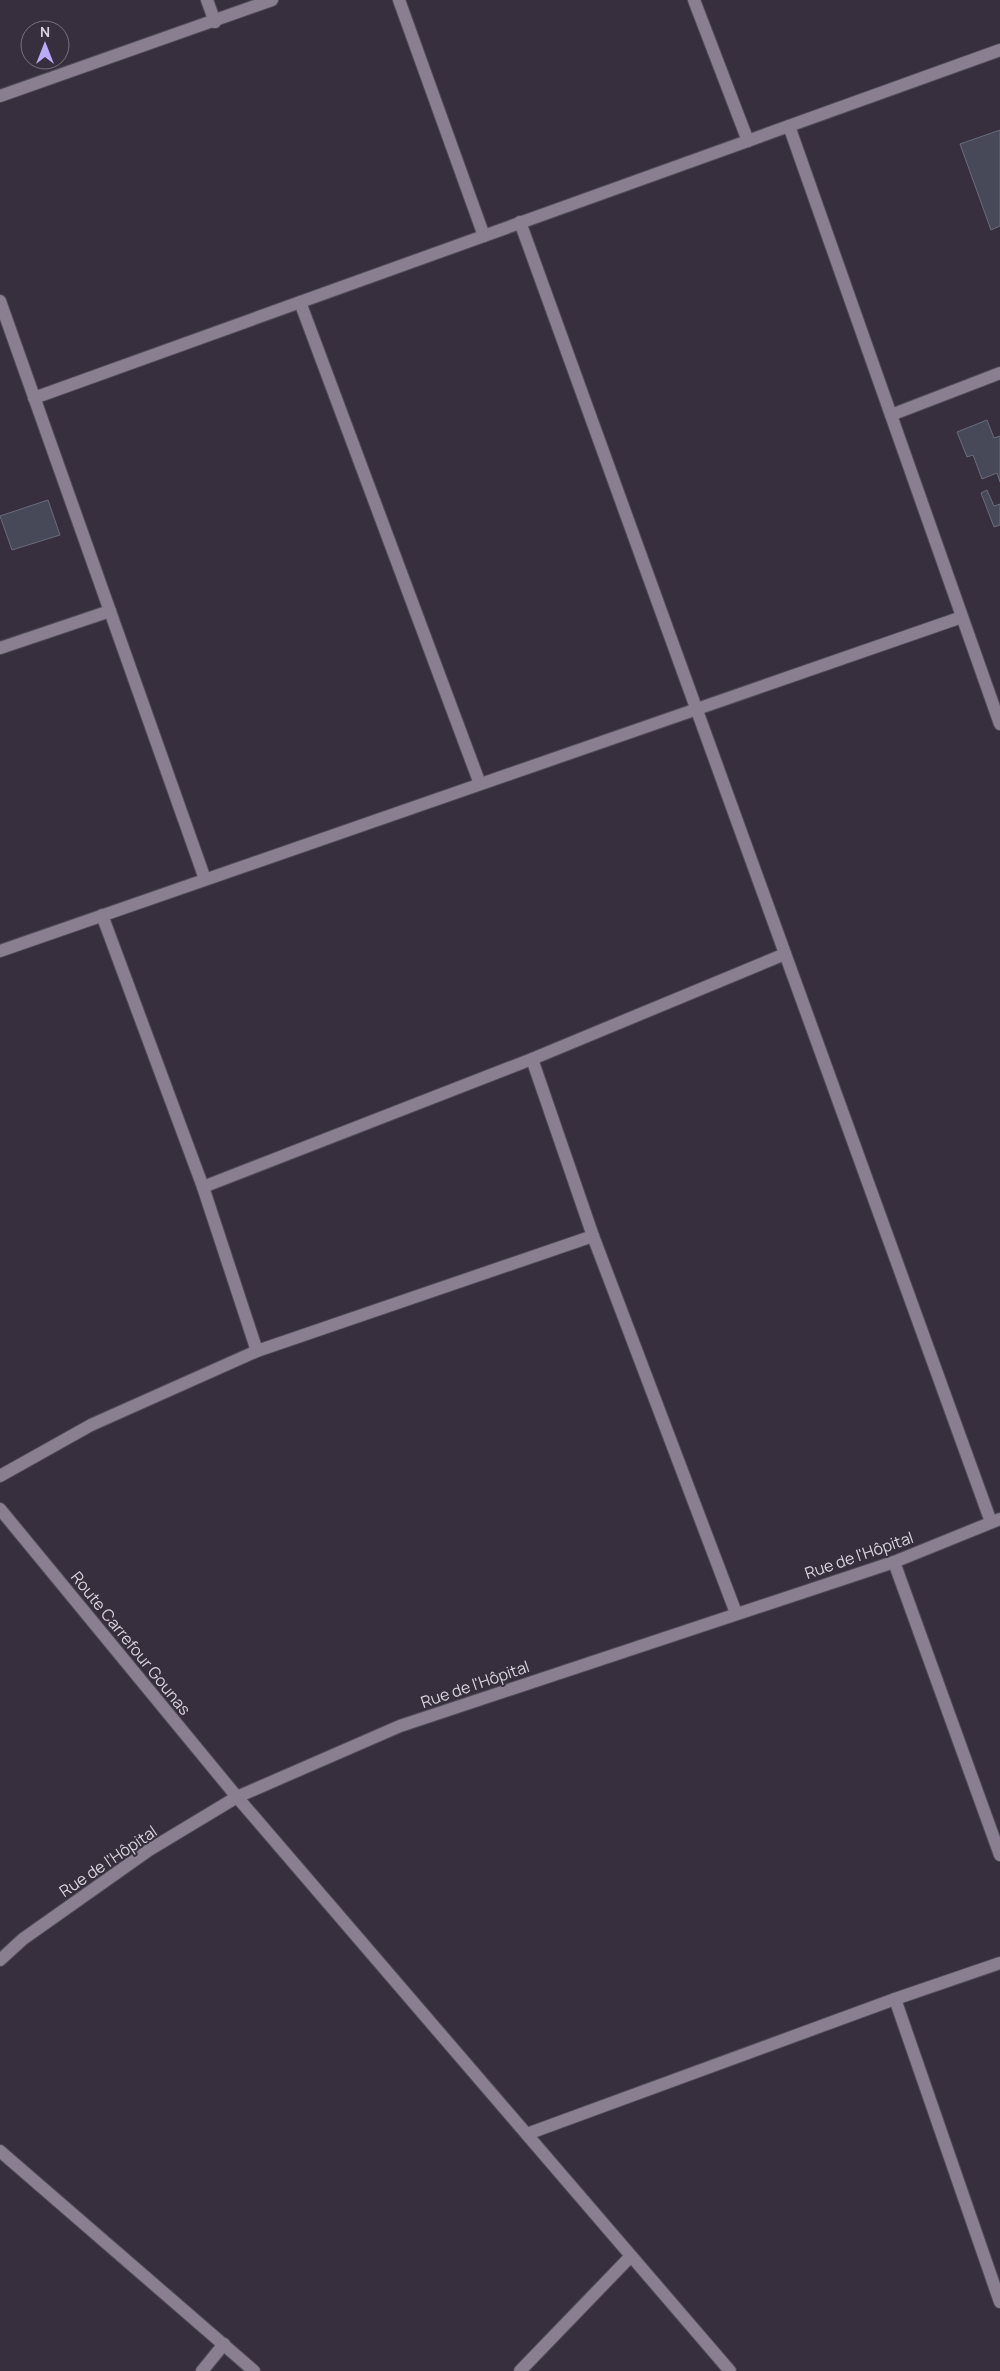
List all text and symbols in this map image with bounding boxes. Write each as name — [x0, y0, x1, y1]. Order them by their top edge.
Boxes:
north arrow — [20, 20, 70, 70]
text: N — [40, 22, 50, 41]
street label: Rue de l'Hôpital — [802, 1526, 916, 1584]
street label: Route Carrefour Gounas — [66, 1566, 196, 1720]
street label: Rue de l'Hôpital — [418, 1655, 532, 1713]
street label: Rue de l'Hôpital — [55, 1820, 161, 1902]

